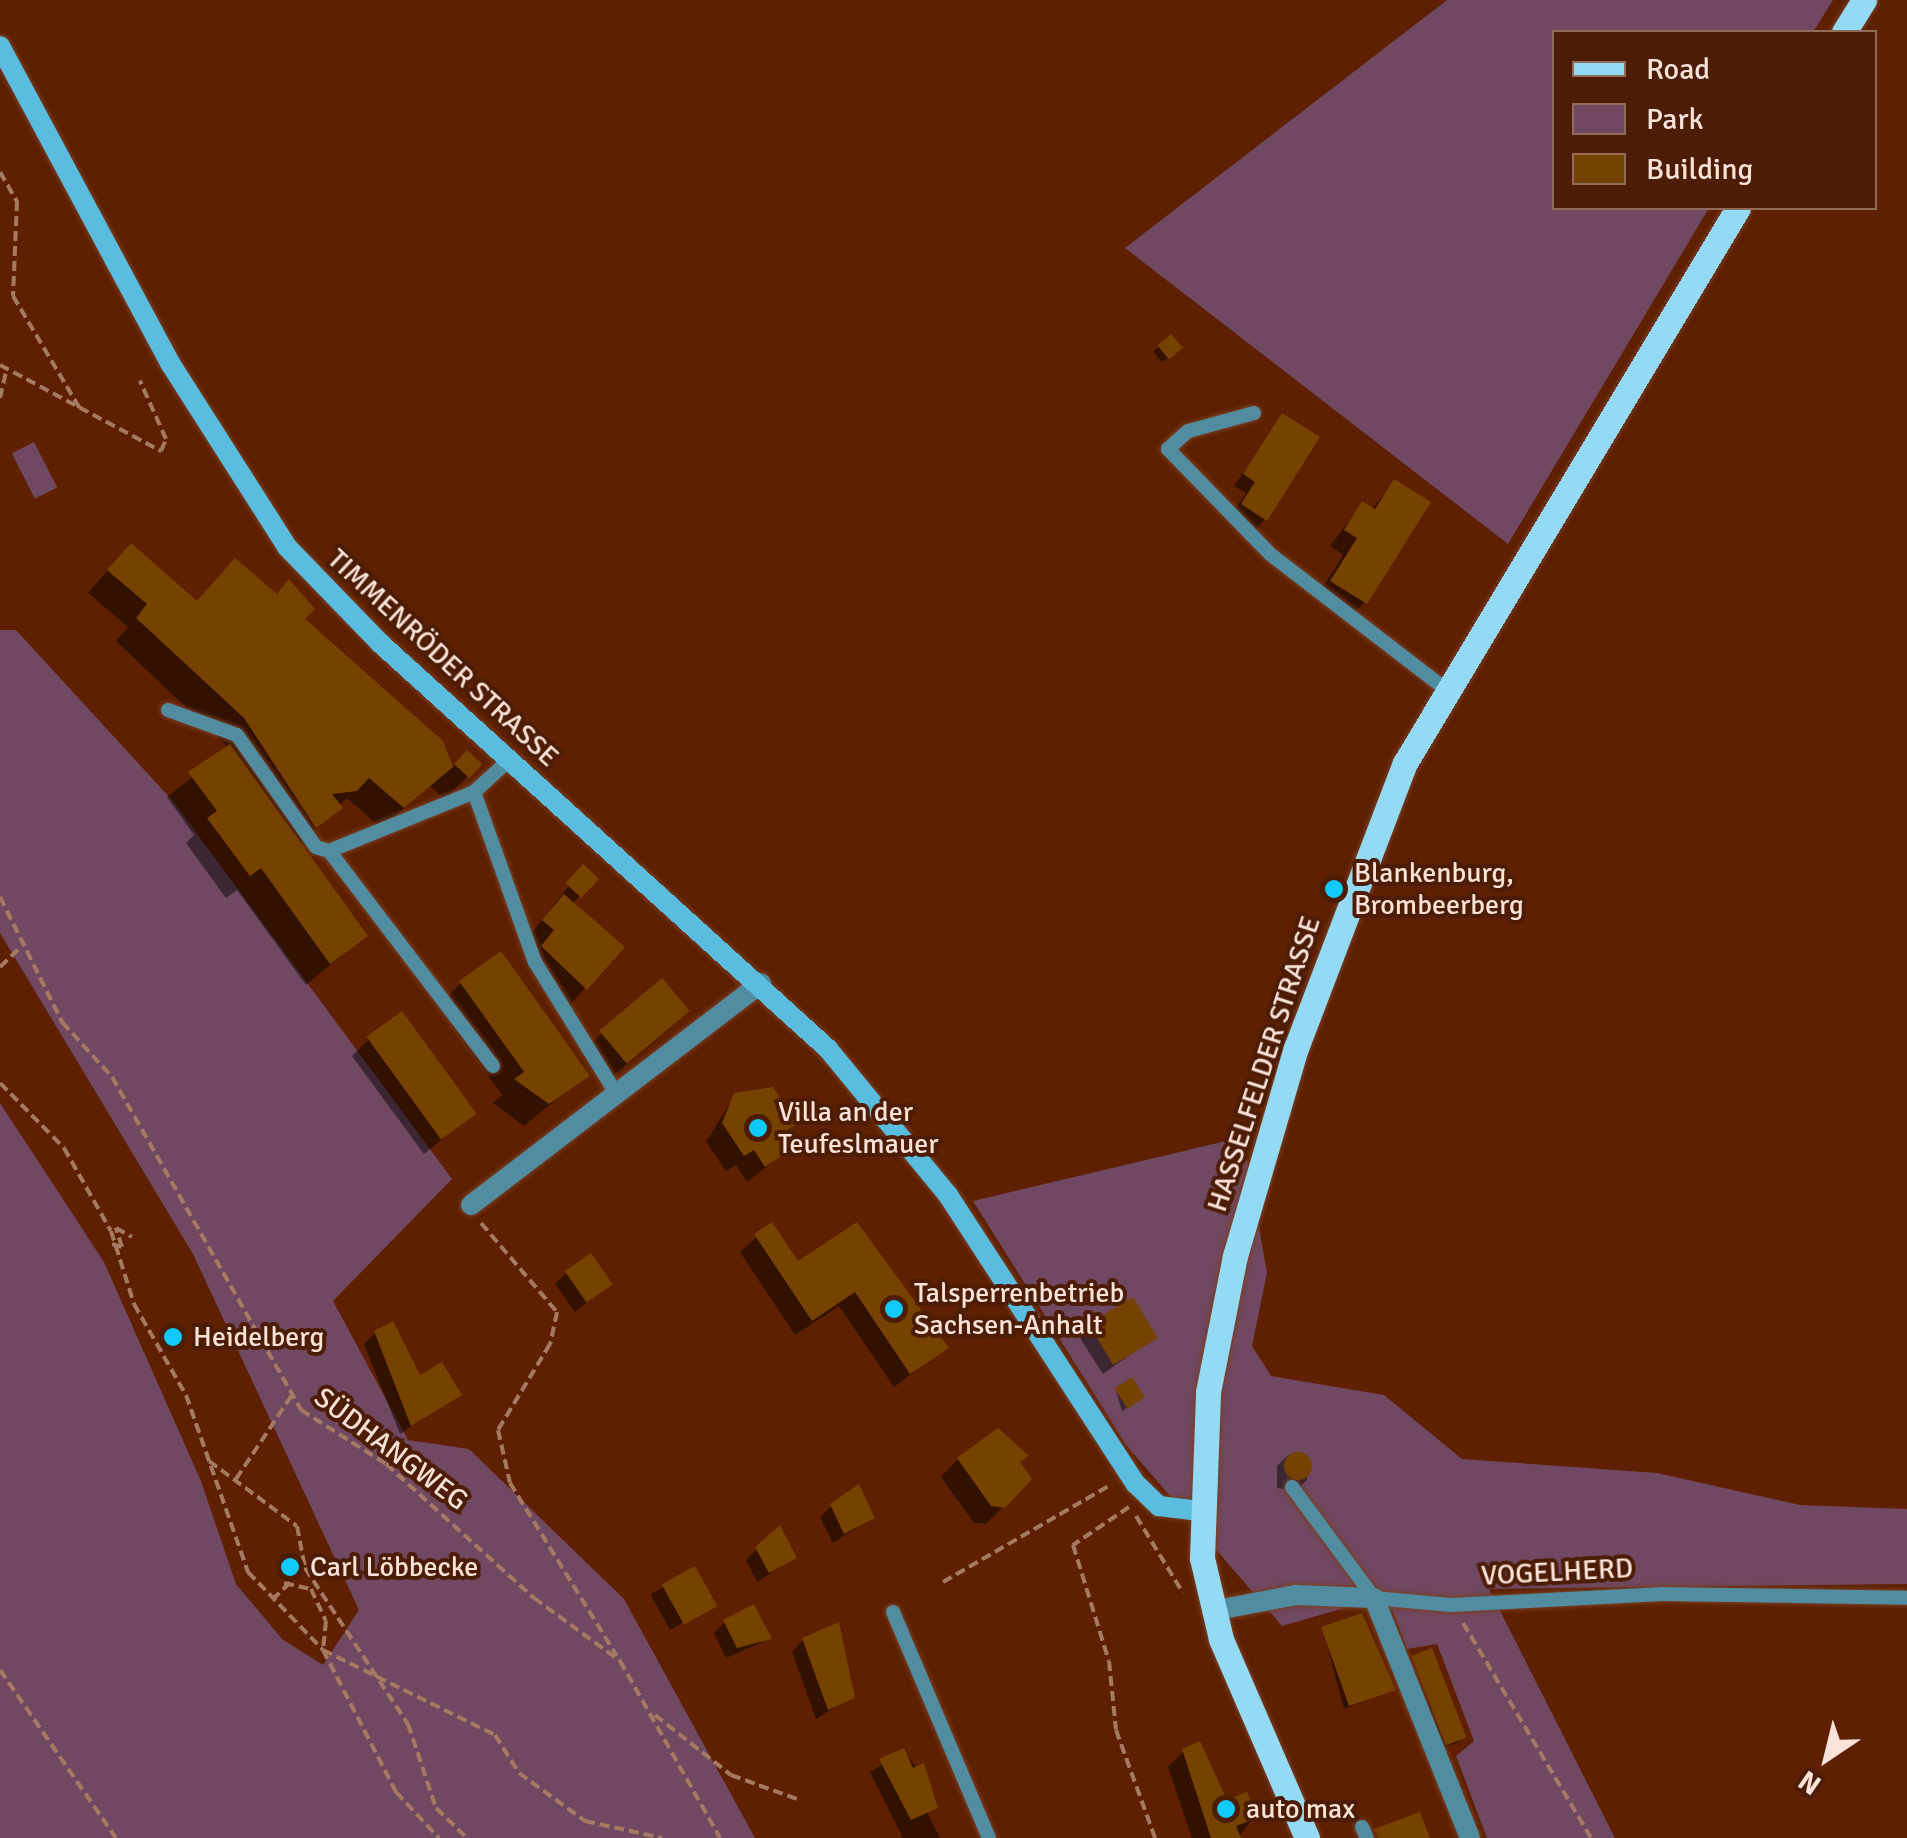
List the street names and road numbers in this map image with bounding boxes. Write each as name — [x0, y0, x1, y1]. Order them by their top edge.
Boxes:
street label: TIMMENRÖDER STRASSE — [321, 542, 565, 774]
street label: HASSELFELDER STRASSE — [1200, 912, 1328, 1216]
street label: SÜDHANGWEG — [308, 1381, 474, 1517]
street label: VOGELHERD — [1480, 1551, 1634, 1593]

